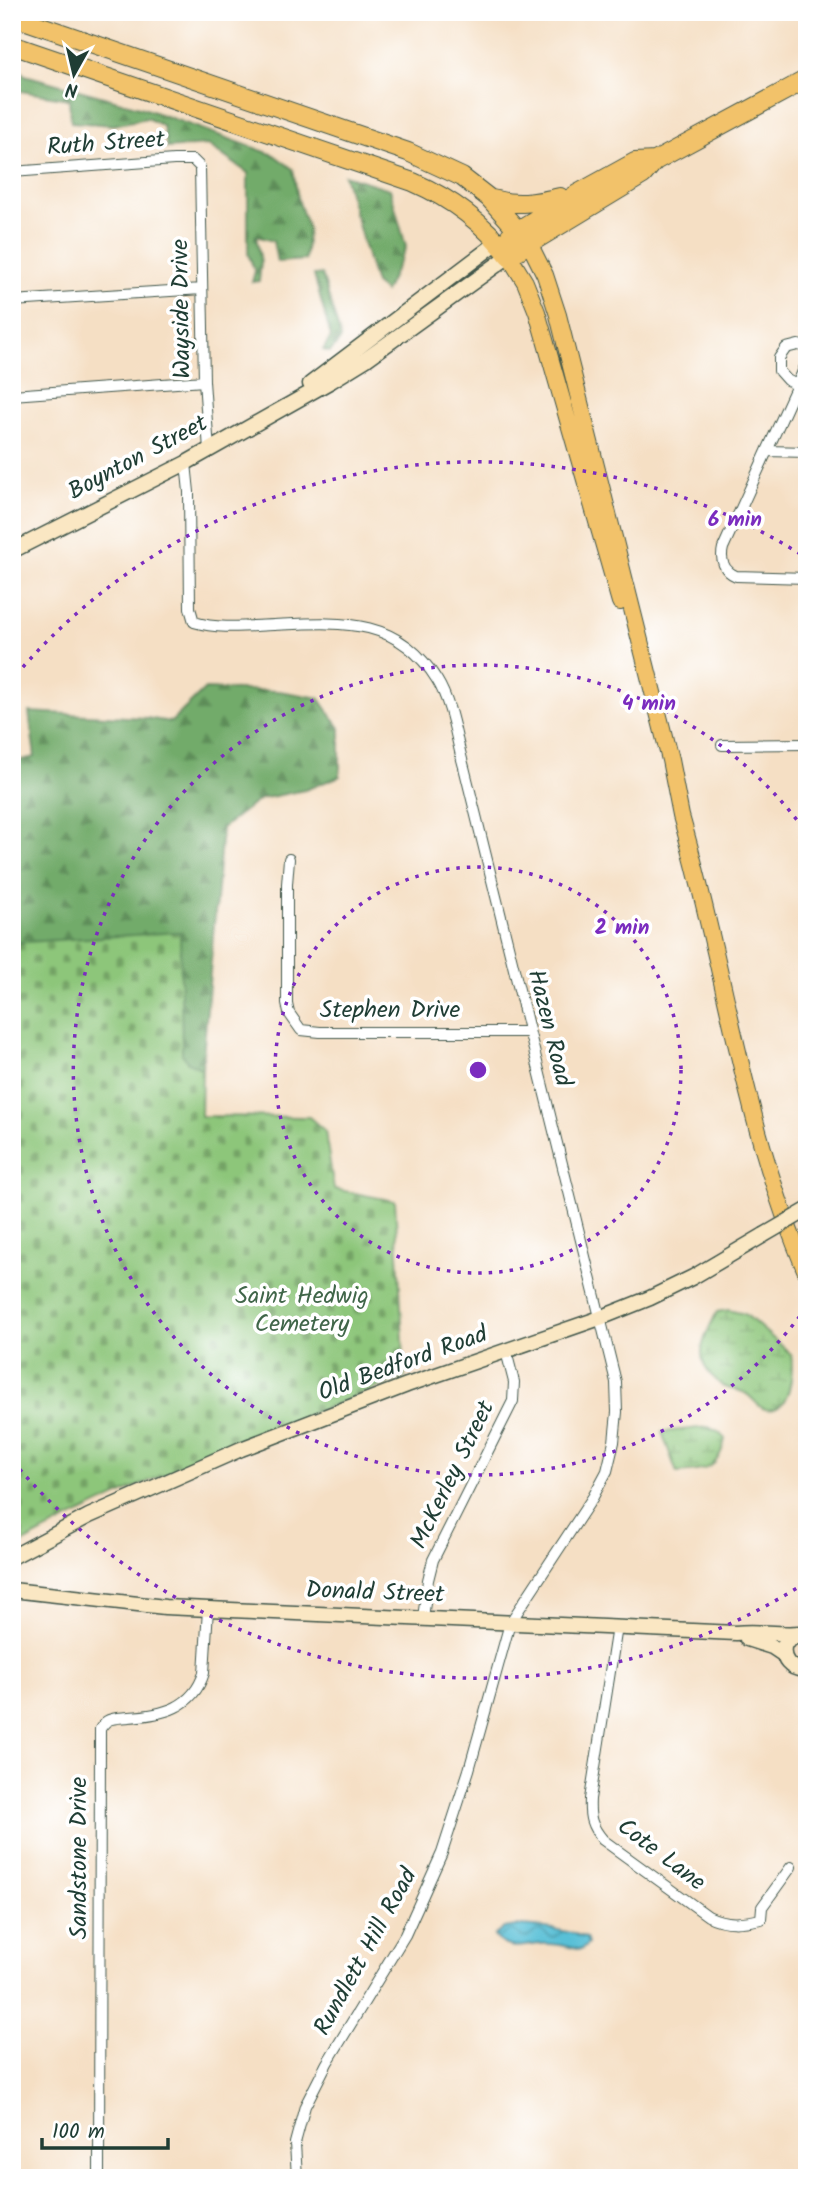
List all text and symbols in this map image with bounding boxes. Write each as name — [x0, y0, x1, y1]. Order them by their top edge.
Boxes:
north arrow — [38, 38, 108, 108]
text: N — [64, 73, 80, 105]
street label: Ruth Street — [46, 120, 167, 168]
street label: Wayside Drive — [161, 239, 203, 379]
street label: Boynton Street — [61, 404, 216, 511]
text: 6 min — [708, 504, 762, 537]
text: 4 min — [622, 688, 676, 721]
text: 2 min — [595, 912, 649, 945]
street label: Hazen Road — [516, 965, 583, 1092]
street label: Stephen Drive — [320, 991, 460, 1030]
centre of rings — [466, 1058, 490, 1082]
park label: Saint Hedwig Cemetery — [235, 1277, 369, 1344]
street label: Old Bedford Road — [313, 1315, 494, 1413]
street label: McKerley Street — [400, 1393, 506, 1556]
street label: Donald Street — [305, 1571, 446, 1615]
street label: Sandstone Drive — [60, 1777, 99, 1939]
street label: Cote Lane — [608, 1808, 714, 1902]
street label: Rundlett Hill Road — [304, 1860, 429, 2043]
scale bar — [42, 2106, 168, 2150]
text: 100 m — [52, 2116, 105, 2149]

